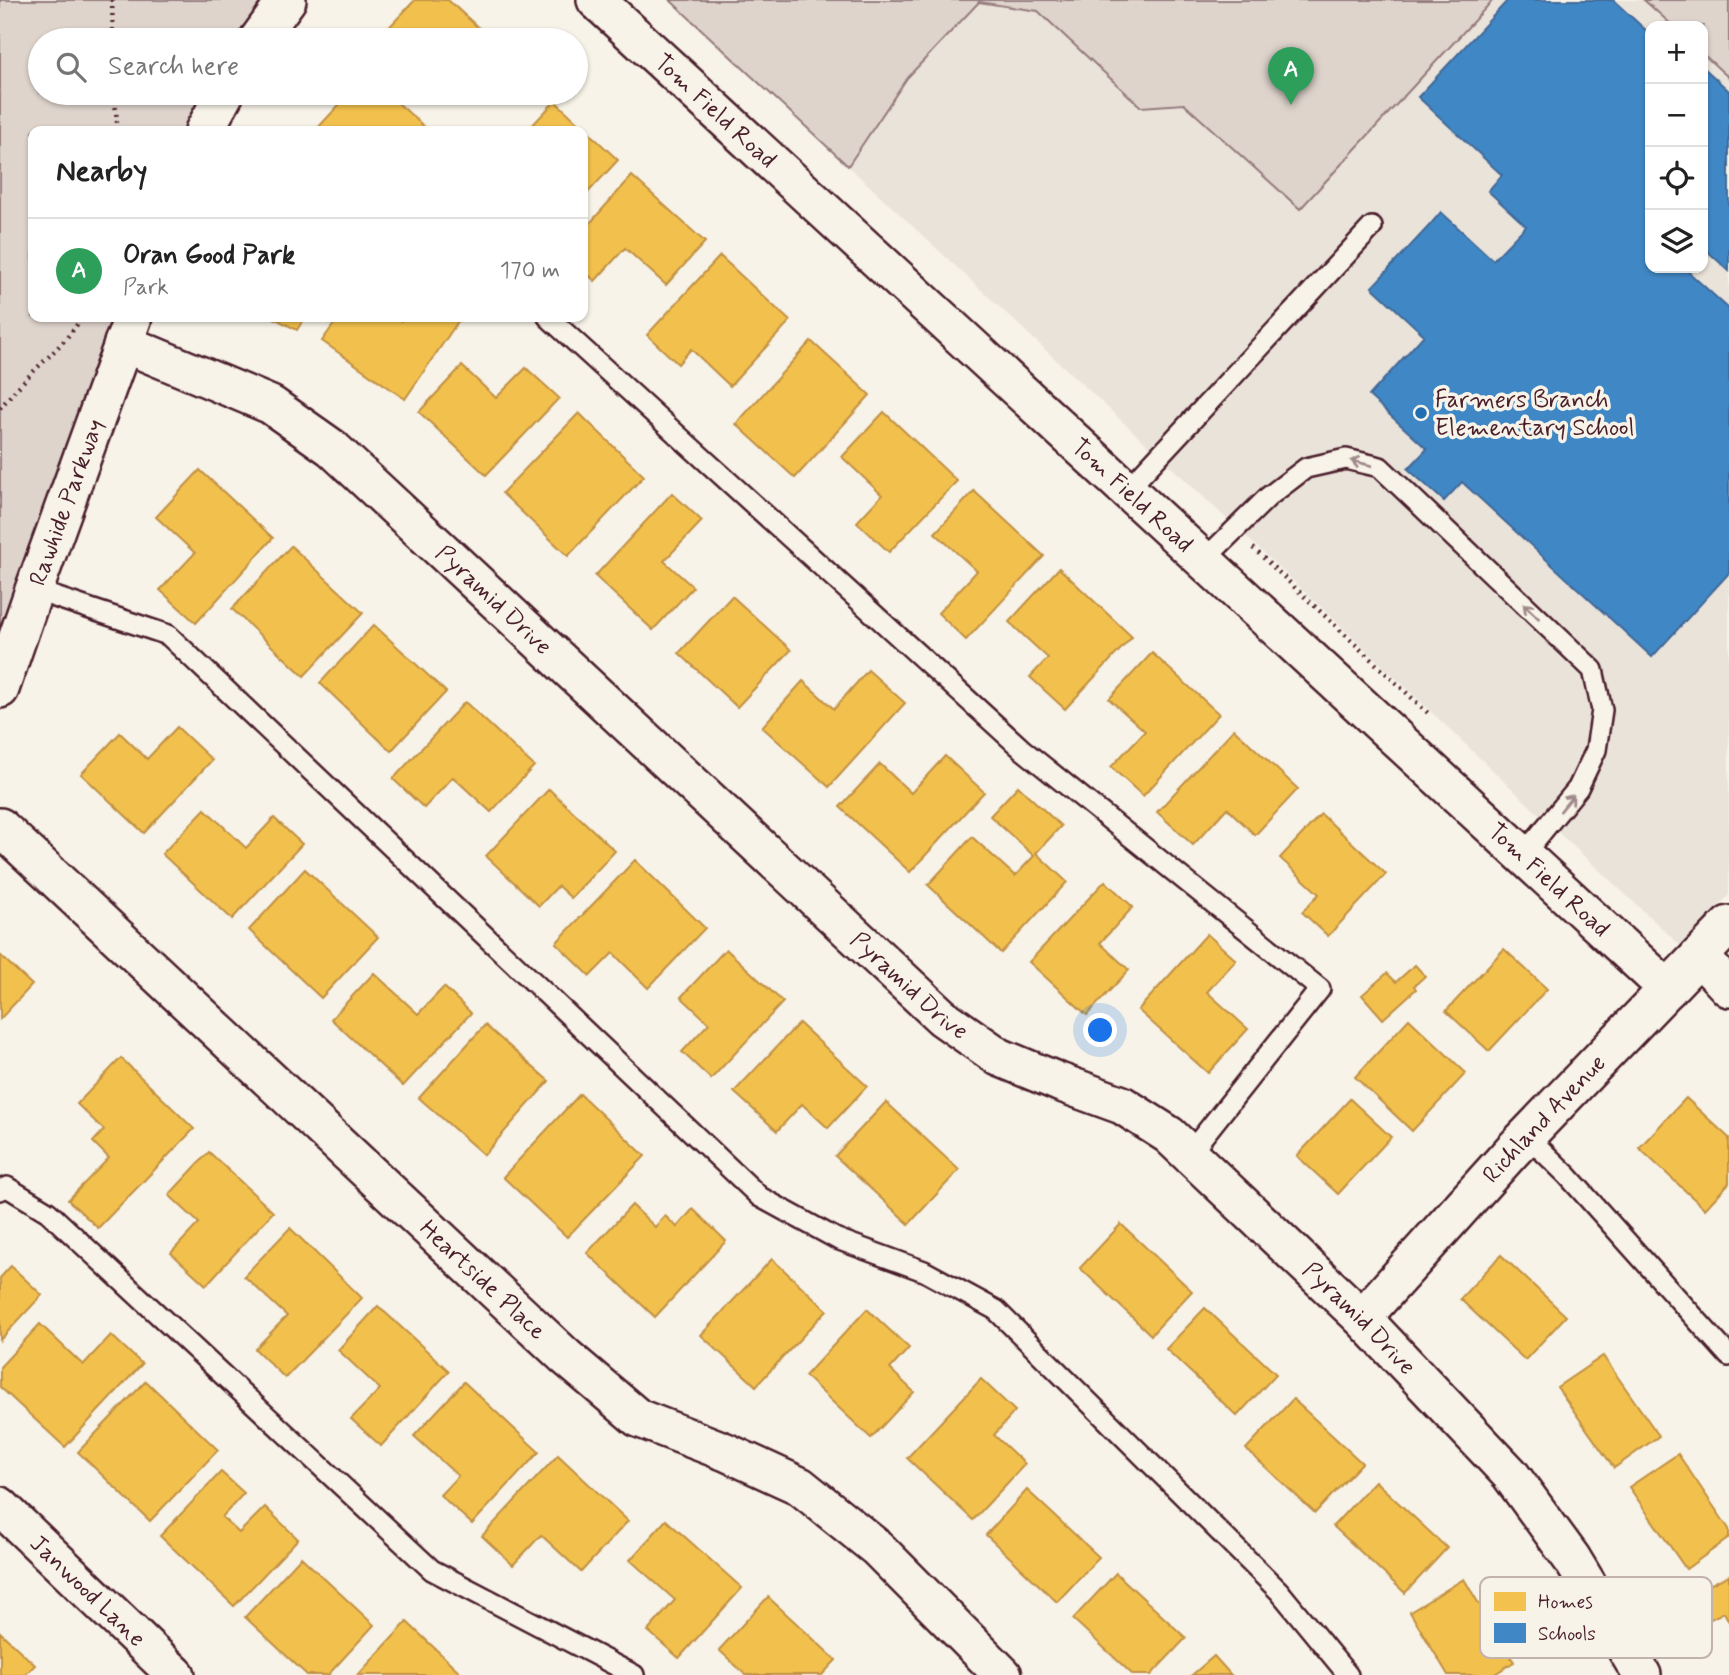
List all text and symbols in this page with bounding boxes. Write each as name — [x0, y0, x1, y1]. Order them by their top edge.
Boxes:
map controls — [1645, 21, 1708, 273]
button: + — [1645, 21, 1708, 84]
search box — [28, 28, 588, 105]
pin: A — [1268, 47, 1314, 105]
icon: search — [52, 48, 90, 86]
street label: Tom Field Road — [647, 48, 782, 176]
text: Search here — [108, 50, 239, 84]
button: − — [1645, 84, 1708, 147]
button: locate — [1645, 147, 1708, 210]
text: Nearby — [56, 152, 147, 191]
button: layers — [1645, 210, 1708, 273]
text: Oran Good Park — [123, 239, 295, 273]
text: A — [71, 256, 87, 286]
text: 170 m — [500, 256, 560, 286]
text: Park — [123, 273, 169, 303]
place label: Farmers Branch Elementary School — [1435, 385, 1634, 444]
marker: Farmers Branch Elementary School — [1413, 405, 1429, 421]
street label: Rawhide Parkway — [23, 415, 112, 590]
street label: Tom Field Road — [1064, 432, 1199, 560]
one-way arrow — [1351, 456, 1373, 469]
street label: Pyramid Drive — [428, 539, 558, 662]
one-way arrow — [1522, 603, 1540, 619]
one-way arrow — [1559, 794, 1574, 812]
street label: Tom Field Road — [1481, 817, 1616, 945]
street label: Pyramid Drive — [843, 925, 974, 1047]
your location — [1083, 1013, 1117, 1047]
street label: Richland Avenue — [1477, 1049, 1613, 1190]
street label: Heartside Place — [412, 1214, 552, 1347]
street label: Pyramid Drive — [1295, 1256, 1422, 1382]
street label: Janwood Lane — [22, 1529, 151, 1654]
legend — [1480, 1577, 1712, 1658]
text: Homes — [1538, 1590, 1593, 1615]
text: Schools — [1538, 1622, 1596, 1647]

